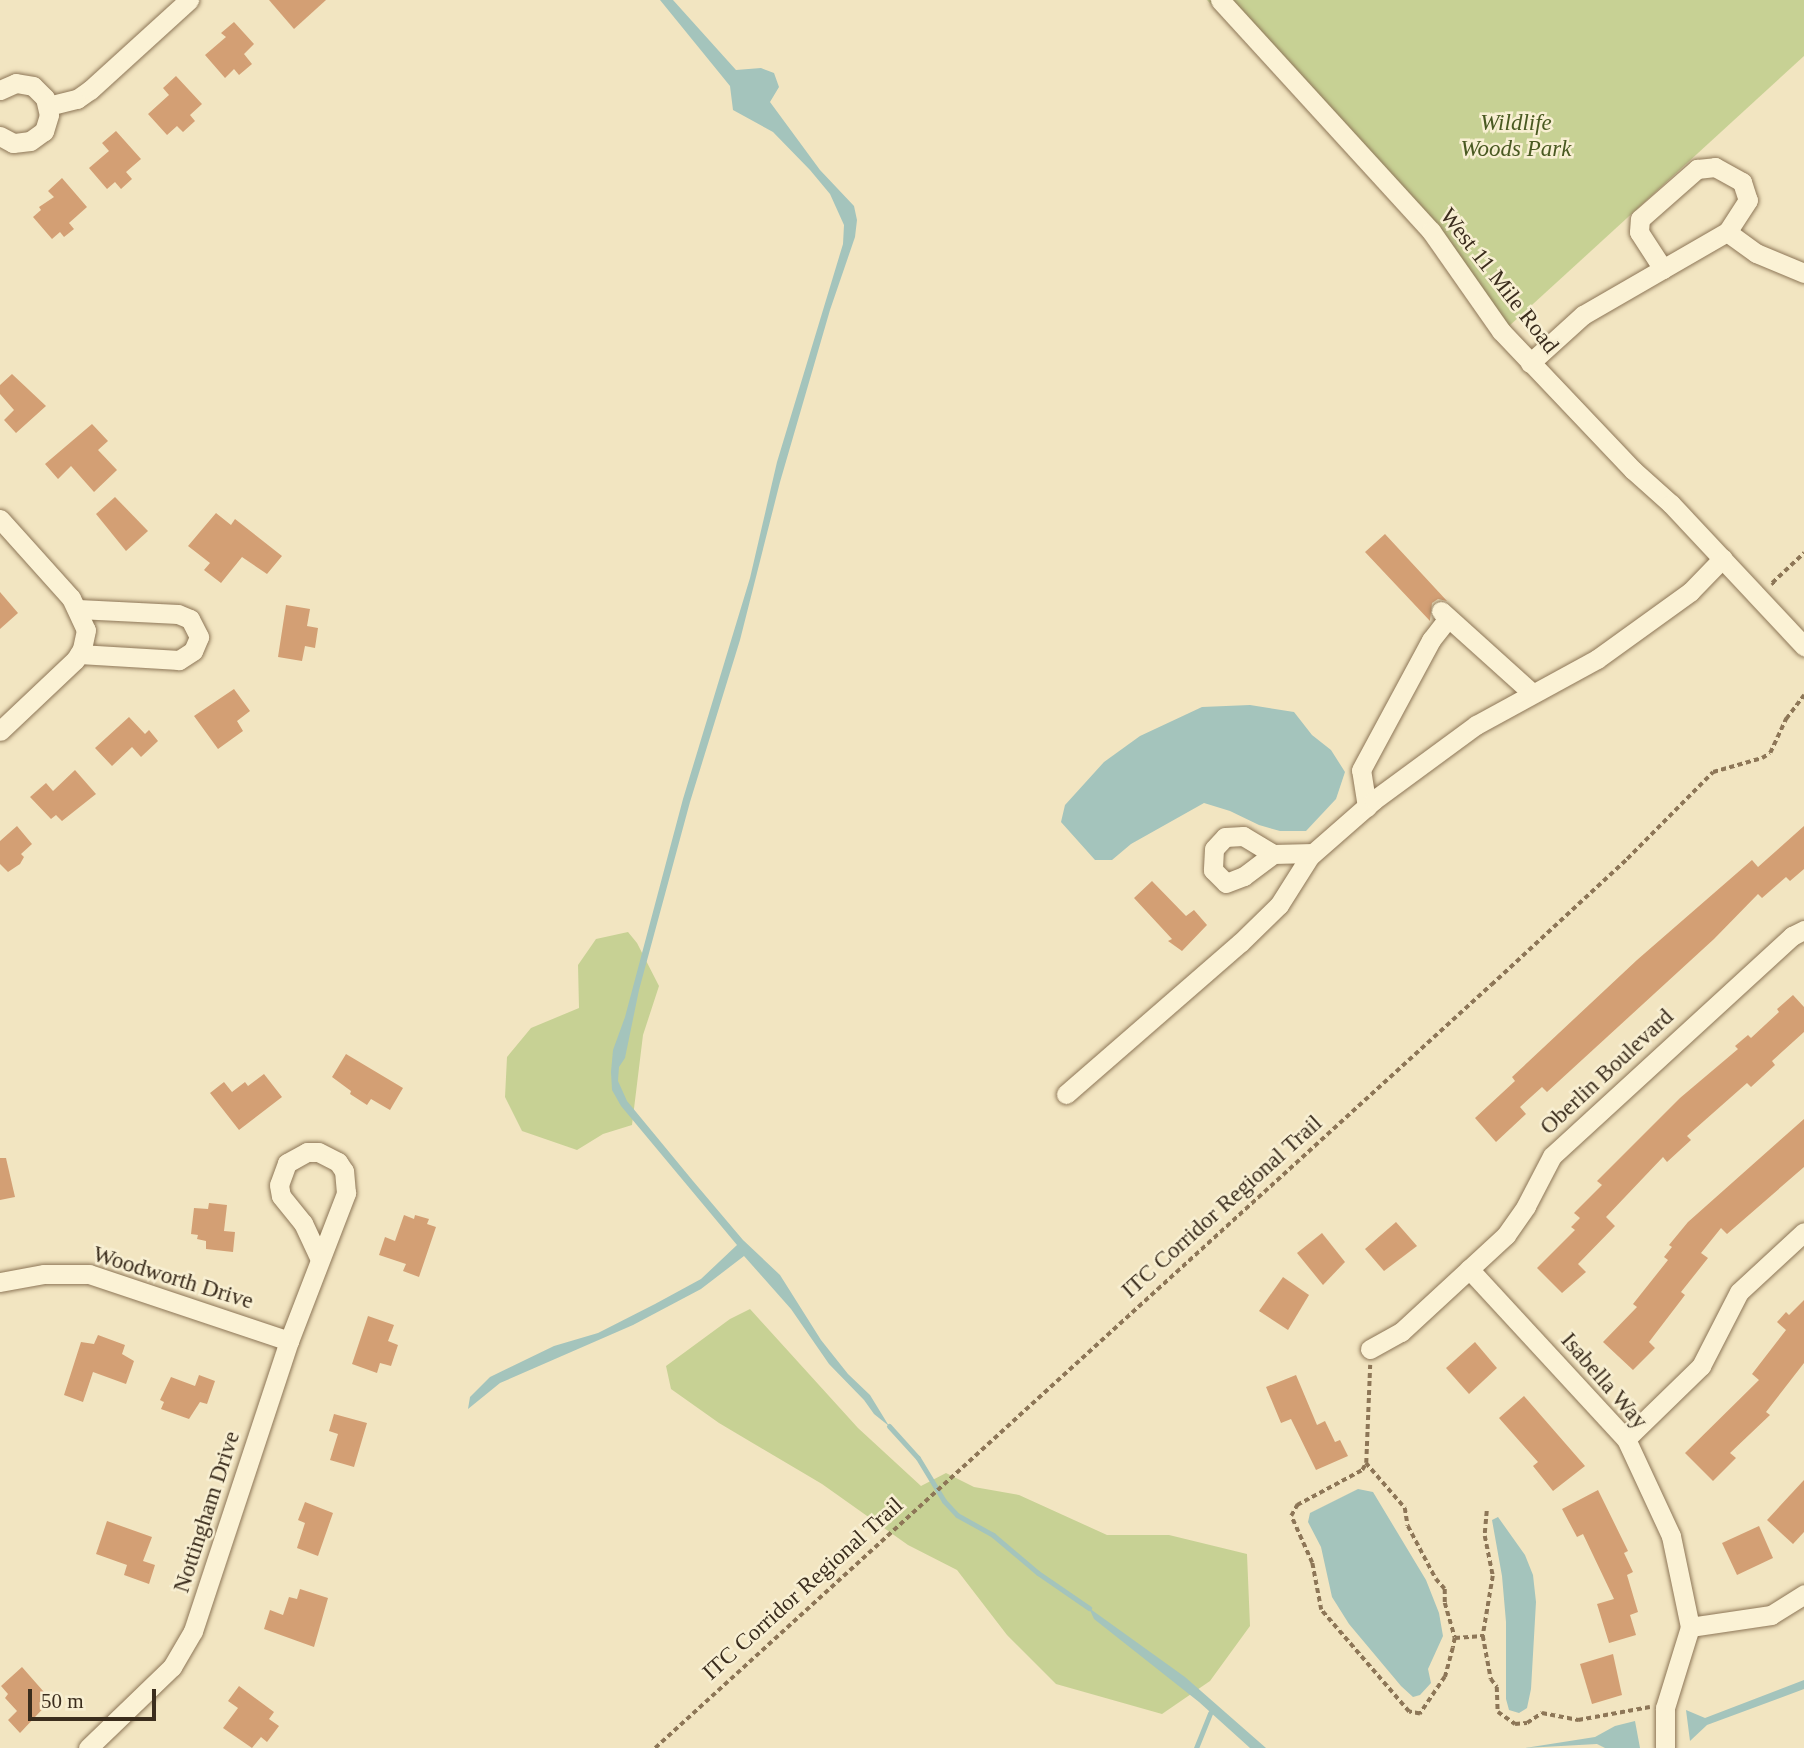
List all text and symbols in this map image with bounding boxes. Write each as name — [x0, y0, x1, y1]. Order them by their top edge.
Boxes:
park label: Wildlife Woods Park — [1461, 109, 1571, 163]
street label: West 11 Mile Road — [1434, 203, 1564, 359]
street label: Oberlin Boulevard — [1535, 1003, 1679, 1141]
street label: ITC Corridor Regional Trail — [1116, 1110, 1328, 1304]
street label: Woodworth Drive — [90, 1241, 256, 1315]
street label: Isabella Way — [1555, 1327, 1653, 1435]
street label: Nottingham Drive — [168, 1428, 246, 1596]
street label: ITC Corridor Regional Trail — [697, 1492, 909, 1686]
scale bar — [32, 1674, 159, 1718]
text: 50 m — [41, 1689, 84, 1713]

